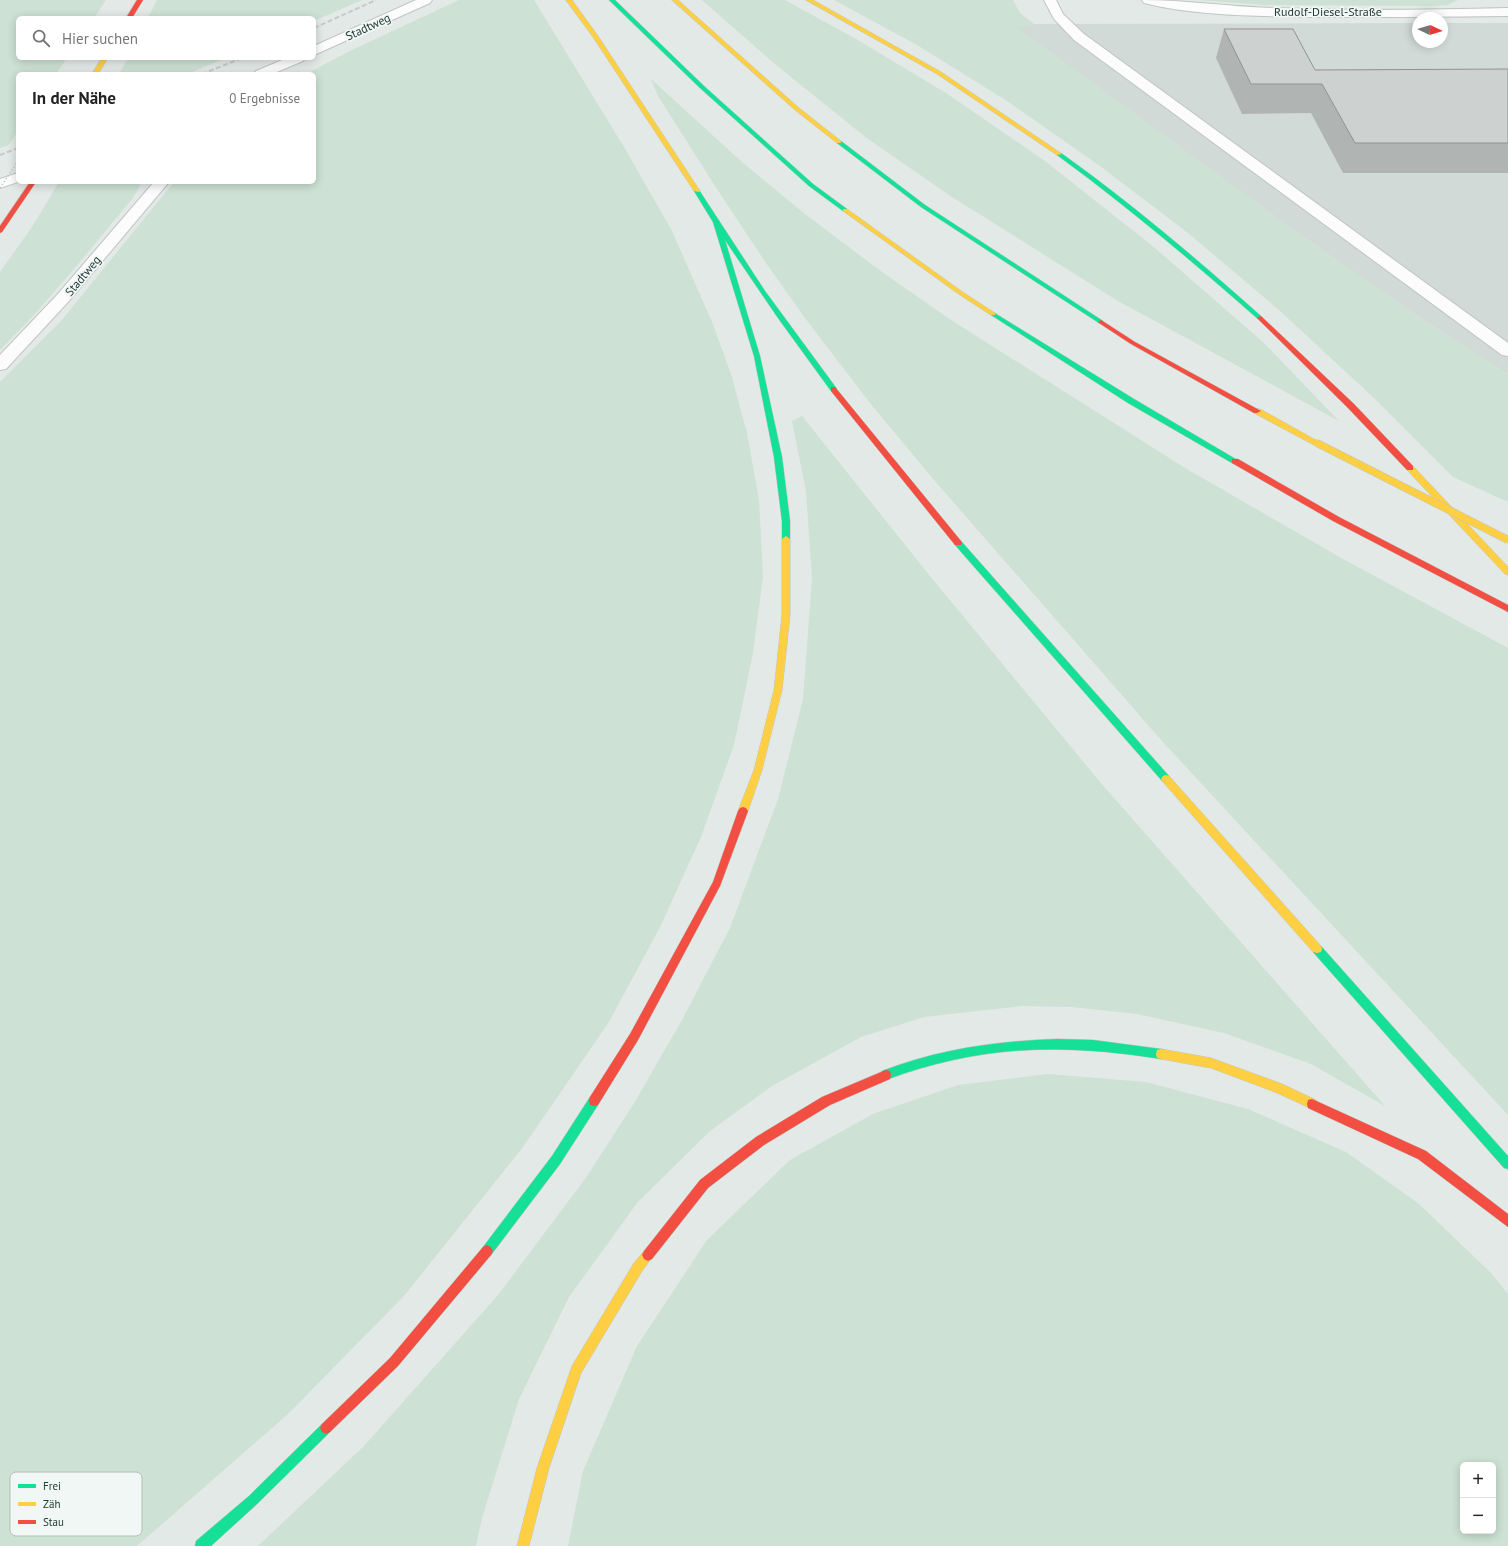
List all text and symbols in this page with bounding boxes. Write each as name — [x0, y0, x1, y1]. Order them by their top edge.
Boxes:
street label: Rudolf-Diesel-Straße — [1274, 4, 1382, 19]
street label: Stadtweg — [343, 10, 393, 43]
north arrow — [1412, 12, 1448, 48]
search box — [16, 16, 316, 60]
icon: search — [30, 27, 52, 49]
text: Hier suchen — [62, 29, 138, 48]
text: In der Nähe — [32, 87, 116, 109]
text: 0 Ergebnisse — [229, 90, 300, 107]
street label: Stadtweg — [61, 252, 104, 299]
map controls — [1460, 1462, 1496, 1534]
button: + — [1460, 1462, 1496, 1498]
legend — [10, 1472, 142, 1536]
text: Frei — [43, 1479, 61, 1493]
text: Zäh — [43, 1497, 60, 1511]
button: − — [1460, 1498, 1496, 1534]
text: Stau — [43, 1515, 64, 1529]

